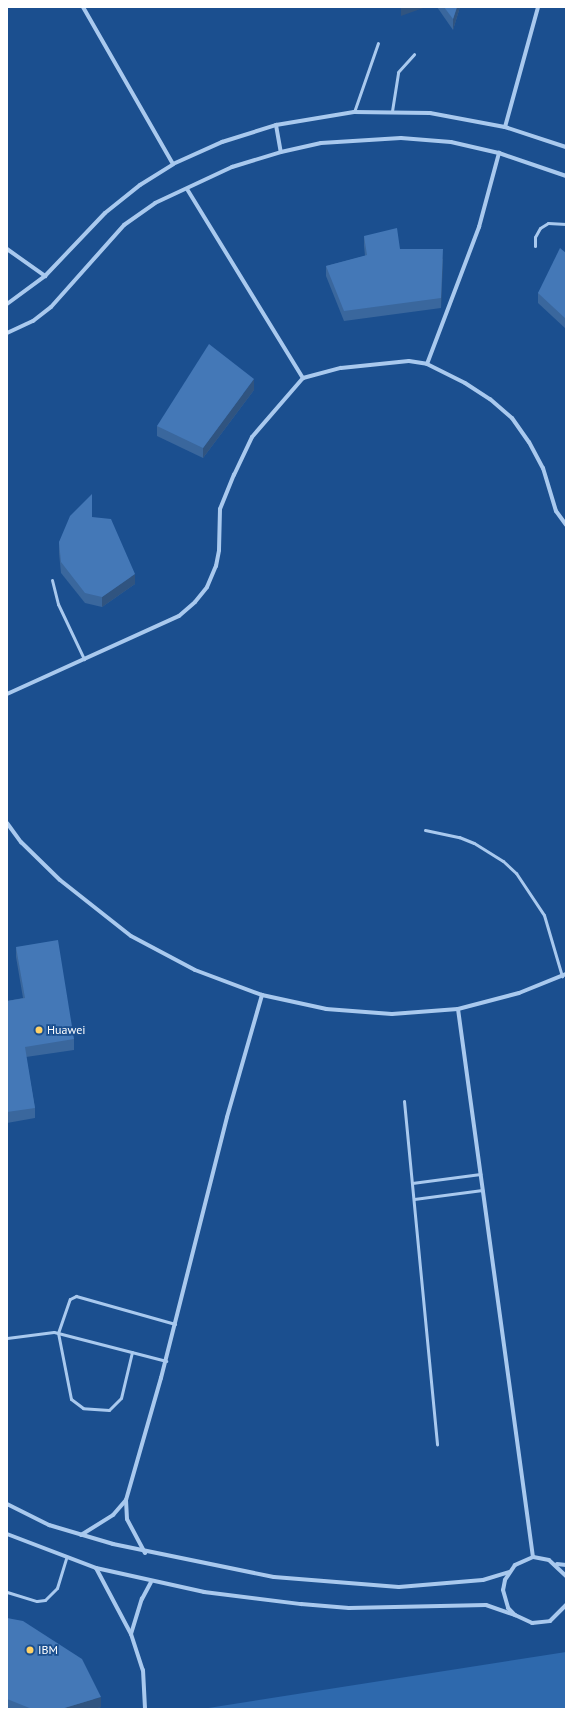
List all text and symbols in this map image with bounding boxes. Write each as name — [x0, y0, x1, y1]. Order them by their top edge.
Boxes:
place label: Huawei — [47, 1023, 85, 1037]
marker: Huawei — [34, 1025, 44, 1035]
place label: IBM — [38, 1643, 58, 1657]
marker: IBM — [25, 1645, 35, 1655]

